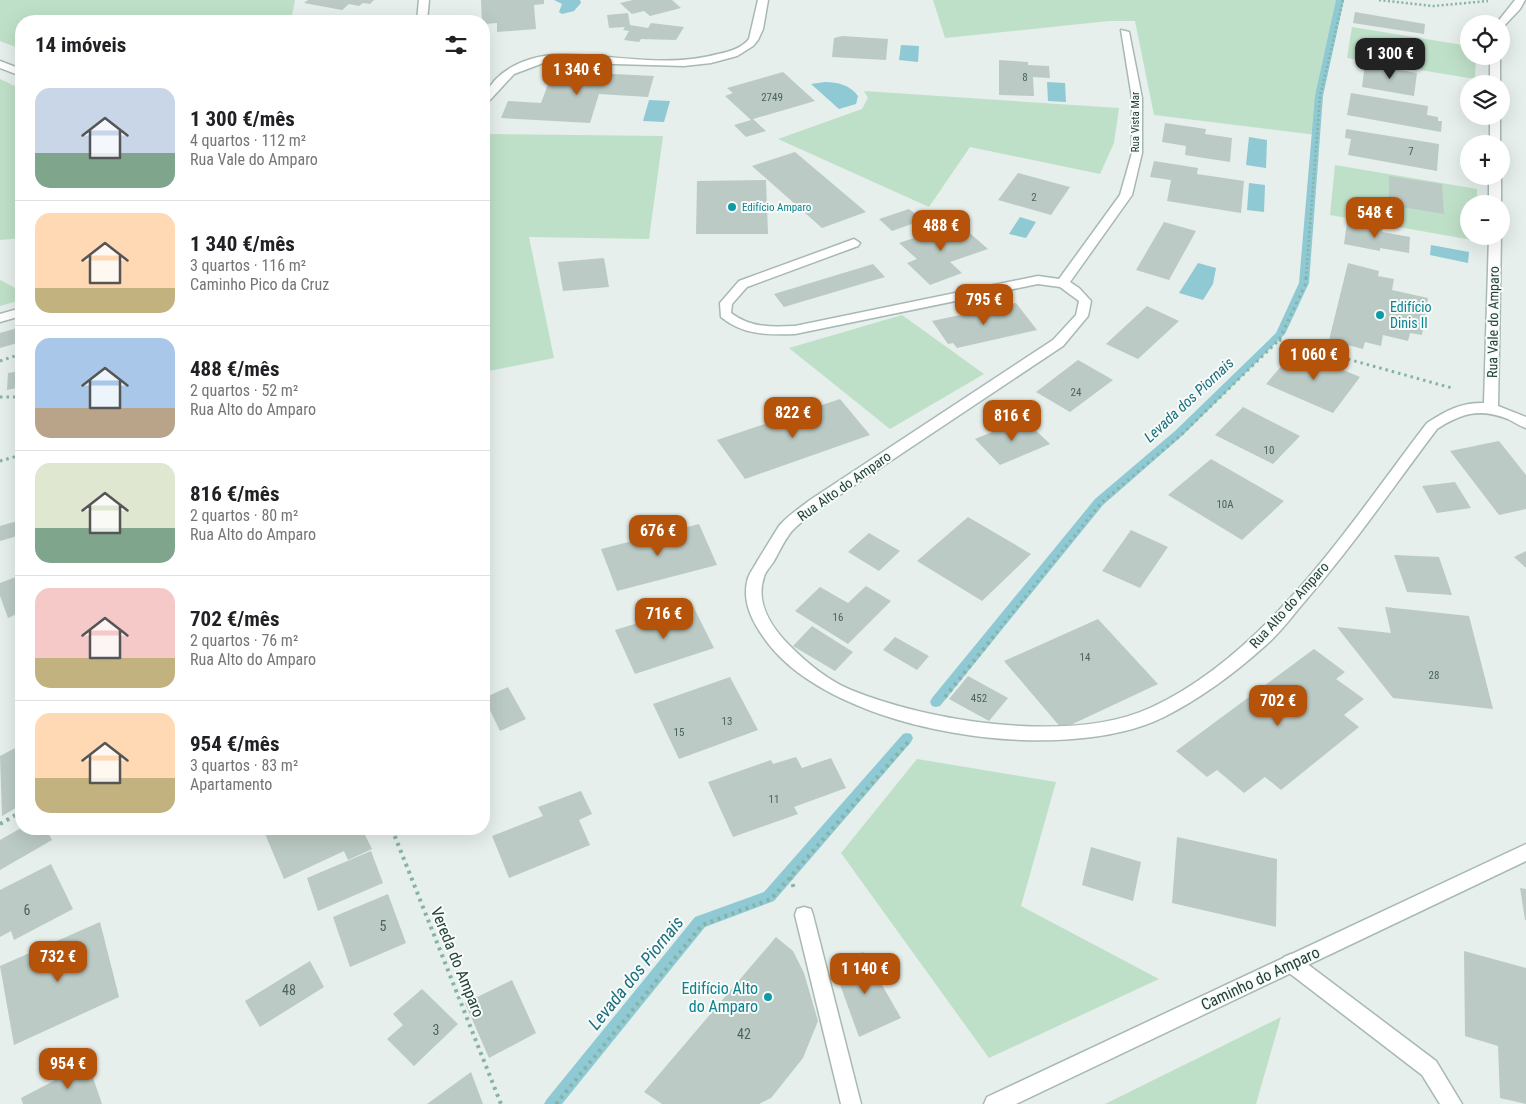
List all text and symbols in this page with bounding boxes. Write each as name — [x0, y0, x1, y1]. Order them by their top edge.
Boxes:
map controls — [1460, 15, 1510, 245]
button: locate — [1460, 15, 1510, 65]
icon: filters — [442, 31, 470, 59]
text: 14 imóveis — [35, 33, 126, 57]
pin: 1 300 € — [1344, 38, 1436, 80]
text: 1 300 € — [1366, 44, 1414, 63]
pin: 1 340 € — [531, 54, 623, 96]
text: 1 340 € — [553, 60, 601, 79]
house number: 8 — [1022, 71, 1028, 84]
button: layers — [1460, 75, 1510, 125]
house number: 2749 — [761, 91, 783, 104]
street label: Rua Vista Mar — [1129, 91, 1142, 152]
text: 1 300 €/mês — [190, 107, 295, 131]
icon: home — [75, 108, 135, 168]
text: 4 quartos · 112 m² — [190, 131, 306, 150]
button: + — [1460, 135, 1510, 185]
house number: 7 — [1408, 145, 1414, 158]
text: Rua Vale do Amparo — [190, 150, 318, 169]
house number: 2 — [1031, 191, 1037, 204]
button: − — [1460, 195, 1510, 245]
pin: 548 € — [1340, 196, 1410, 239]
marker: Edifício Amparo — [726, 201, 738, 213]
place label: Edifício Amparo — [742, 201, 812, 214]
text: 548 € — [1357, 203, 1393, 222]
pin: 488 € — [906, 210, 976, 252]
text: 488 € — [923, 216, 959, 235]
text: 1 340 €/mês — [190, 232, 295, 256]
icon: home — [75, 233, 135, 293]
text: 3 quartos · 116 m² — [190, 256, 306, 275]
street label: Rua Vale do Amparo — [1484, 266, 1502, 378]
text: Caminho Pico da Cruz — [190, 275, 329, 294]
pin: 795 € — [949, 284, 1019, 326]
text: 795 € — [966, 290, 1002, 309]
place label: Edifício Dinis II — [1390, 299, 1431, 331]
marker: Edifício Dinis II — [1374, 309, 1386, 321]
pin: 1 060 € — [1268, 338, 1360, 381]
text: 1 060 € — [1290, 345, 1338, 364]
water label: Levada dos Piornais — [1140, 354, 1238, 446]
text: 488 €/mês — [190, 357, 279, 381]
icon: home — [75, 358, 135, 418]
text: 2 quartos · 52 m² — [190, 381, 298, 400]
house number: 24 — [1071, 386, 1082, 399]
pin: 822 € — [758, 396, 828, 439]
text: Rua Alto do Amparo — [190, 400, 316, 419]
pin: 816 € — [977, 400, 1047, 442]
text: 822 € — [775, 403, 811, 422]
text: 816 € — [994, 406, 1030, 425]
house number: 10 — [1264, 444, 1274, 457]
street label: Rua Alto do Amparo — [794, 448, 894, 524]
text: 816 €/mês — [190, 482, 279, 506]
icon: home — [75, 483, 135, 543]
house number: 10A — [1216, 498, 1234, 511]
text: 2 quartos · 80 m² — [190, 506, 298, 525]
pin: 676 € — [623, 514, 693, 557]
text: 676 € — [640, 521, 676, 540]
text: Rua Alto do Amparo — [190, 525, 316, 544]
street label: Rua Alto do Amparo — [1246, 559, 1332, 651]
pin: 716 € — [629, 598, 699, 640]
text: 716 € — [646, 604, 682, 623]
text: 702 €/mês — [190, 607, 279, 631]
icon: home — [75, 608, 135, 668]
house number: 16 — [833, 611, 843, 624]
text: 2 quartos · 76 m² — [190, 631, 298, 650]
text: Rua Alto do Amparo — [190, 650, 316, 669]
house number: 14 — [1080, 651, 1091, 664]
house number: 28 — [1429, 669, 1439, 682]
pin: 702 € — [1243, 684, 1313, 727]
text: 702 € — [1260, 691, 1296, 710]
house number: 452 — [971, 692, 987, 705]
house number: 13 — [722, 715, 732, 728]
house number: 15 — [674, 726, 684, 739]
text: 954 €/mês — [190, 732, 279, 756]
icon: home — [75, 733, 135, 793]
text: 3 quartos · 83 m² — [190, 756, 298, 775]
text: Apartamento — [190, 775, 272, 794]
house number: 11 — [769, 793, 779, 806]
house number: 6 — [24, 902, 31, 918]
street label: Vereda do Amparo — [427, 904, 488, 1020]
water label: Levada dos Piornais — [584, 912, 688, 1033]
house number: 5 — [380, 918, 387, 934]
pin: 732 € — [23, 940, 93, 983]
street label: Caminho do Amparo — [1198, 943, 1323, 1014]
text: 732 € — [40, 947, 76, 966]
pin: 1 140 € — [819, 952, 911, 995]
text: 1 140 € — [841, 959, 889, 978]
place label: Edifício Alto do Amparo — [681, 979, 758, 1016]
house number: 48 — [282, 982, 296, 998]
marker: Edifício Alto do Amparo — [762, 991, 774, 1003]
house number: 3 — [433, 1022, 439, 1038]
house number: 42 — [737, 1026, 751, 1042]
pin: 954 € — [33, 1048, 103, 1090]
text: 954 € — [50, 1054, 86, 1073]

